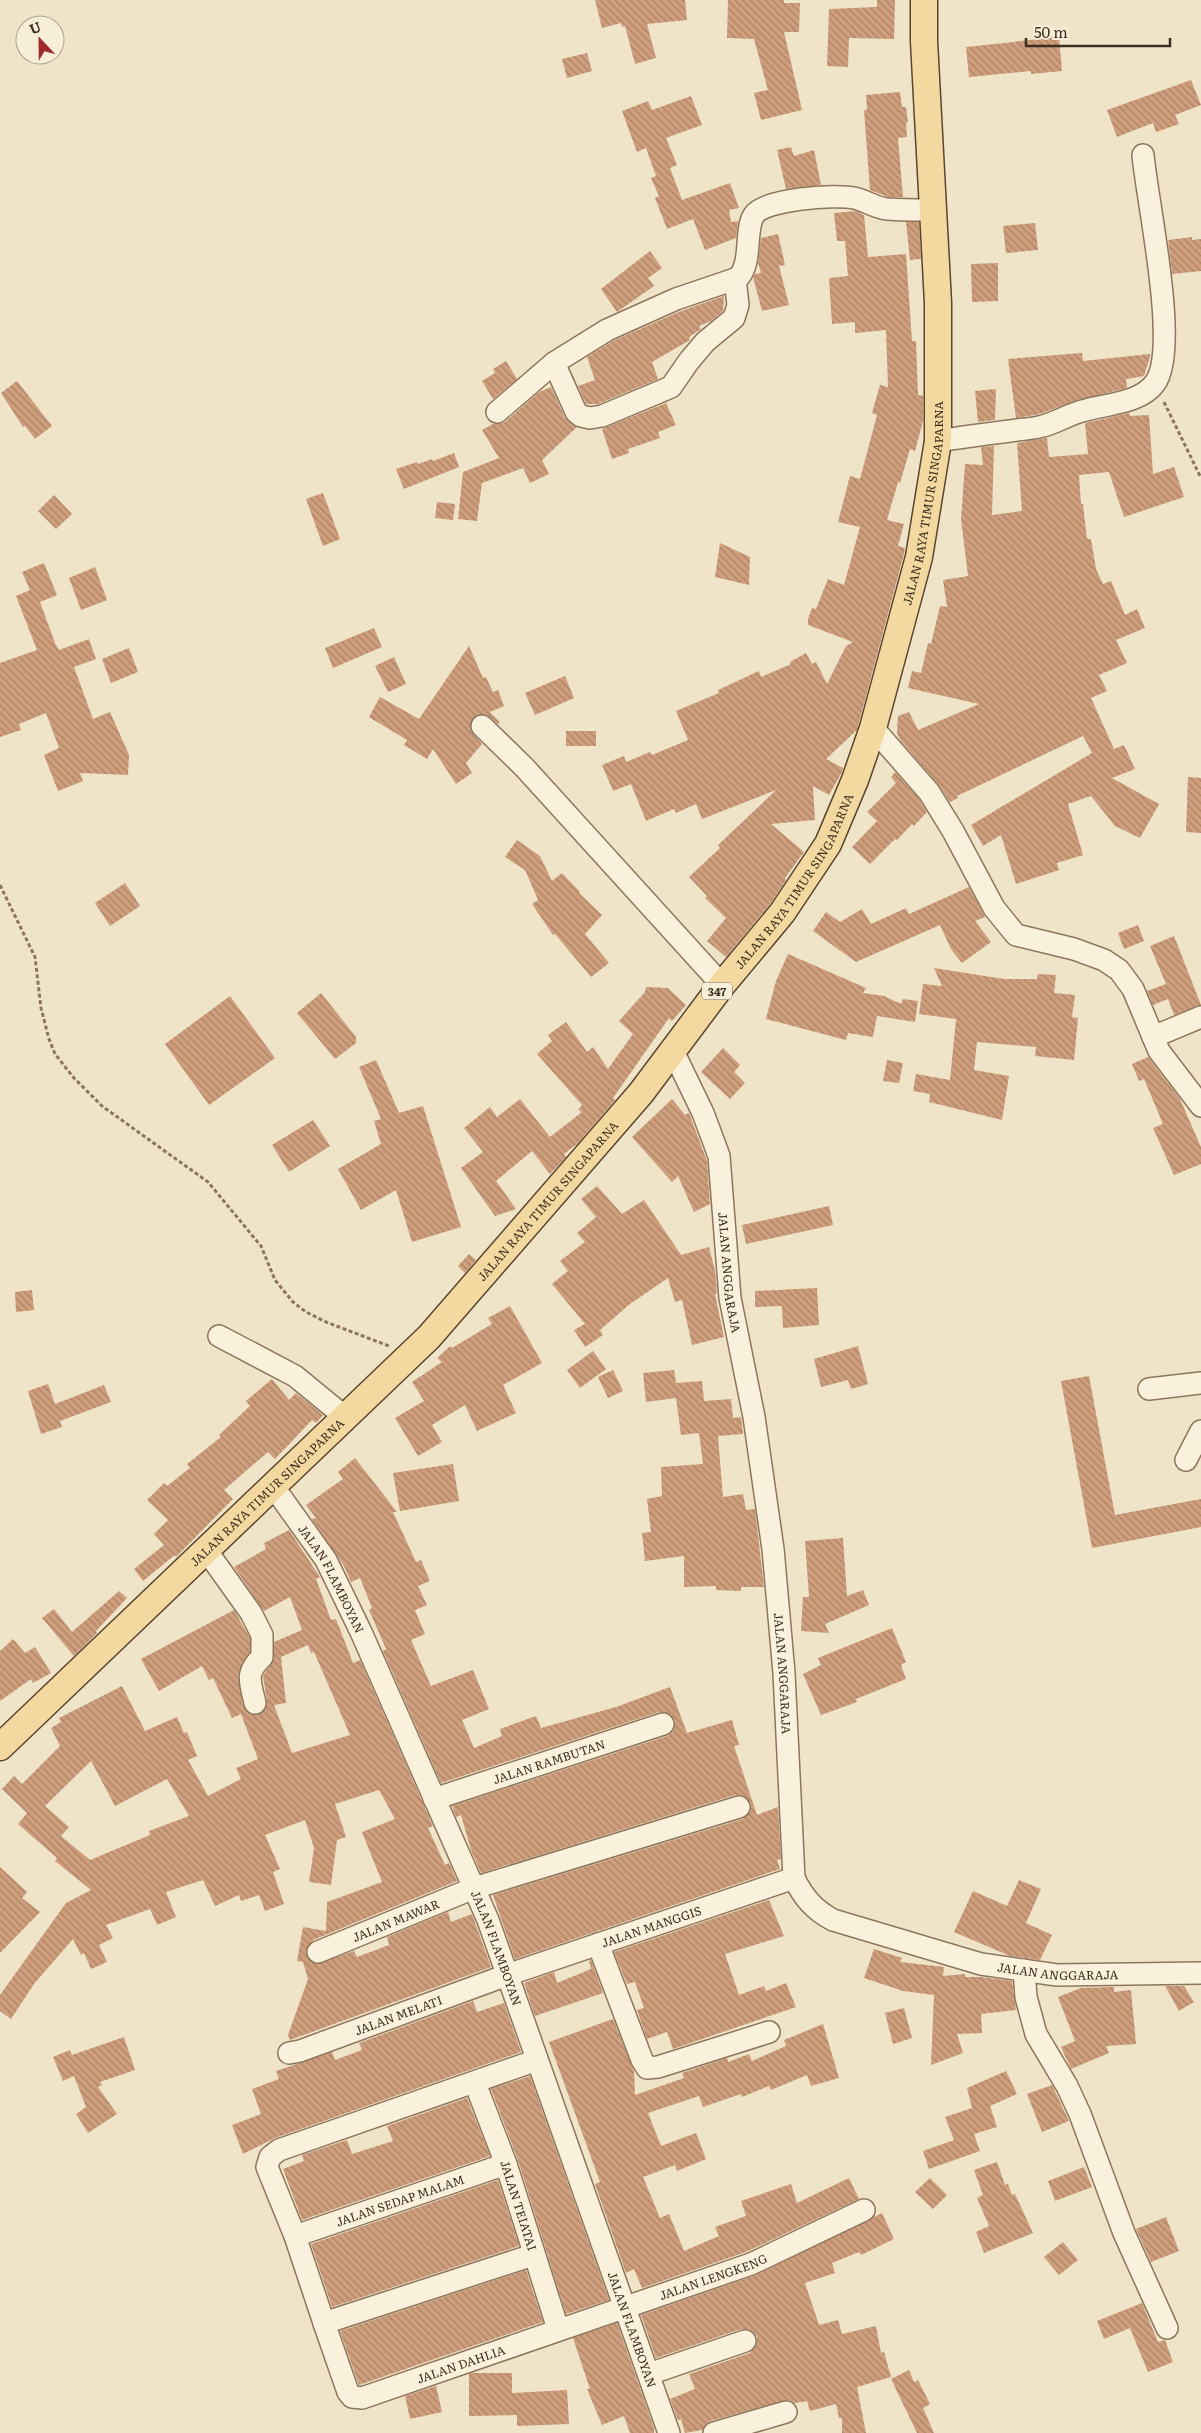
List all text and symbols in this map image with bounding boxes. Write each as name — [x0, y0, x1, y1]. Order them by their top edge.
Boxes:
north arrow — [15, 15, 65, 65]
scale bar — [1026, 15, 1170, 47]
text: U — [26, 16, 44, 38]
text: 50 m — [1034, 20, 1068, 43]
street label: JALAN RAYA TIMUR SINGAPARNA — [897, 401, 947, 607]
street label: JALAN RAYA TIMUR SINGAPARNA — [730, 790, 857, 972]
road number: 347 — [702, 982, 732, 999]
street label: JALAN RAYA TIMUR SINGAPARNA — [473, 1117, 622, 1285]
street label: JALAN ANGGARAJA — [714, 1211, 746, 1335]
street label: JALAN RAYA TIMUR SINGAPARNA — [186, 1414, 348, 1570]
street label: JALAN FLAMBOYAN — [294, 1521, 369, 1636]
street label: JALAN ANGGARAJA — [770, 1612, 796, 1735]
street label: JALAN RAMBUTAN — [490, 1735, 608, 1788]
street label: JALAN FLAMBOYAN — [467, 1887, 527, 2008]
street label: JALAN MAWAR — [349, 1894, 442, 1946]
street label: JALAN MANGGIS — [599, 1901, 704, 1951]
street label: JALAN ANGGARAJA — [996, 1957, 1119, 1984]
street label: JALAN MELATI — [352, 1990, 445, 2039]
street label: JALAN TEIATAI — [496, 2157, 542, 2253]
street label: JALAN SEDAP MALAM — [333, 2170, 467, 2230]
street label: JALAN LENGKENG — [657, 2249, 770, 2304]
street label: JALAN FLAMBOYAN — [604, 2269, 661, 2390]
street label: JALAN DAHLIA — [414, 2340, 508, 2388]

